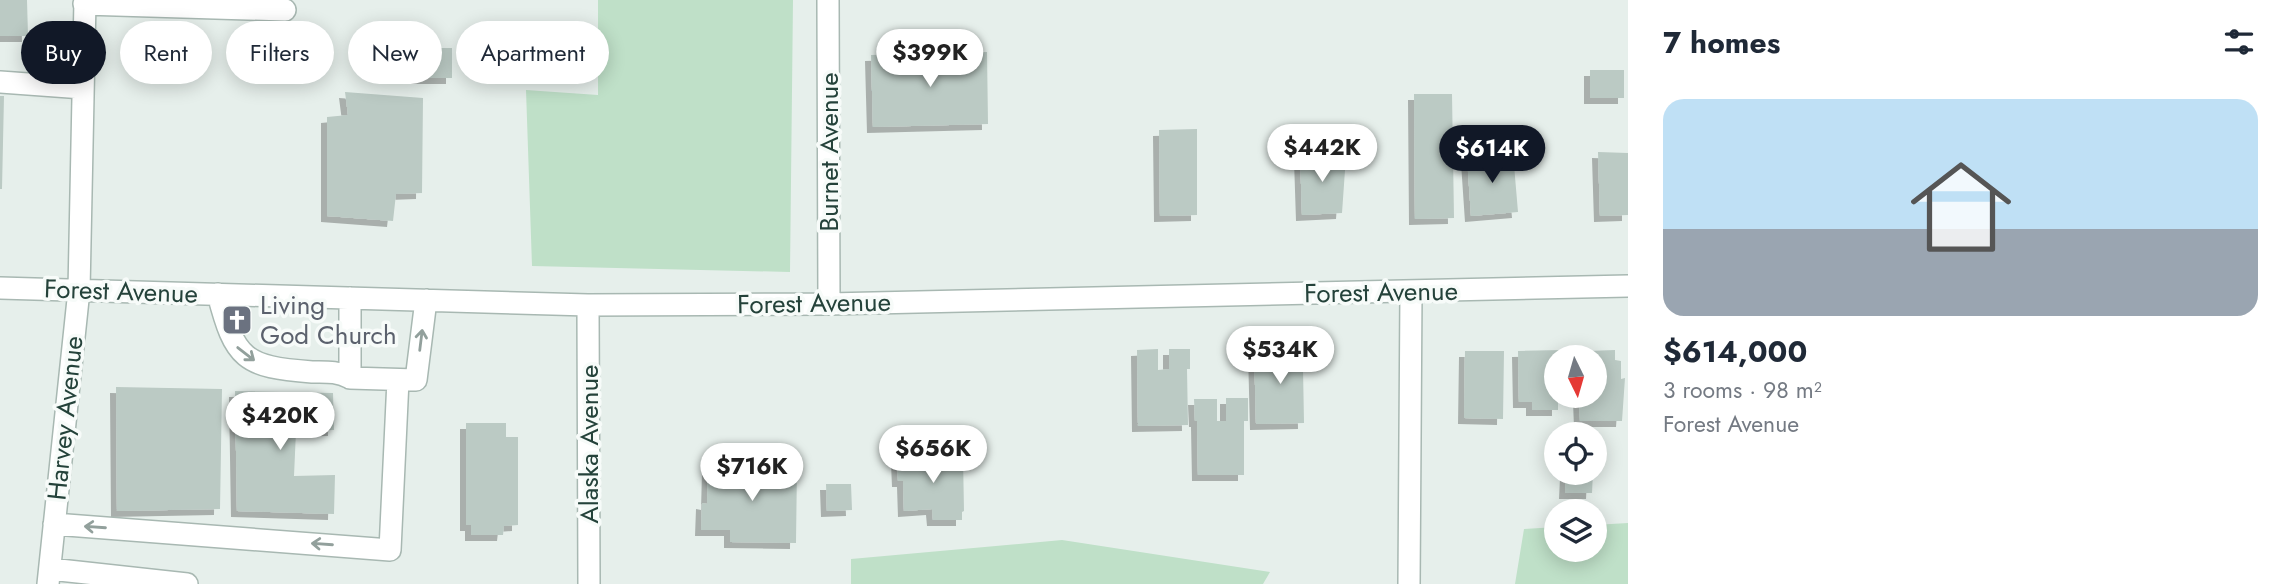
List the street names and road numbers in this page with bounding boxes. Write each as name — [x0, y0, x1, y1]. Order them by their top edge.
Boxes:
street label: Burnet Avenue — [810, 72, 848, 232]
street label: Forest Avenue — [43, 269, 199, 313]
street label: Forest Avenue — [1304, 272, 1458, 312]
street label: Forest Avenue — [737, 283, 891, 323]
street label: Harvey Avenue — [37, 334, 93, 502]
street label: Alaska Avenue — [570, 365, 608, 523]

